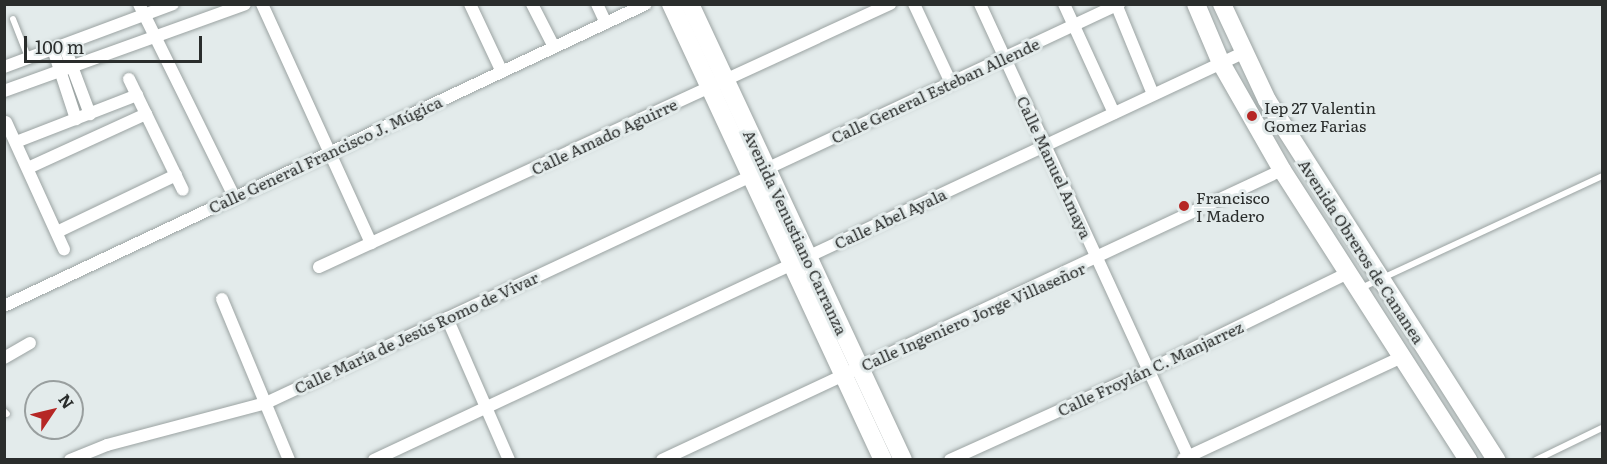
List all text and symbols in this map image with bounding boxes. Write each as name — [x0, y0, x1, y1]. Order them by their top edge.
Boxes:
scale bar — [27, 24, 206, 62]
text: 100 m — [35, 33, 84, 60]
street label: Calle General Esteban Allende — [828, 33, 1042, 147]
street label: Calle General Francisco J. Múgica — [205, 91, 445, 217]
street label: Calle Manuel Amaya — [1014, 93, 1096, 241]
street label: Calle Amado Aguirre — [528, 94, 680, 178]
place label: Iep 27 Valentin Gomez Farias — [1264, 97, 1376, 135]
marker: Iep 27 Valentin Gomez Farias — [1245, 109, 1259, 123]
street label: Avenida Venustiano Carranza — [740, 126, 852, 338]
street label: Avenida Obreros de Cananea — [1295, 155, 1429, 347]
street label: Calle Abel Ayala — [831, 184, 949, 252]
place label: Francisco I Madero — [1196, 187, 1270, 225]
marker: Francisco I Madero — [1177, 199, 1191, 213]
street label: Calle Ingeniero Jorge Villaseñor — [858, 258, 1088, 374]
street label: Calle María de Jesús Romo de Vivar — [291, 267, 541, 397]
street label: Calle Froylán C. Manjarrez — [1054, 317, 1246, 419]
north arrow — [24, 380, 84, 440]
text: N — [53, 388, 81, 413]

